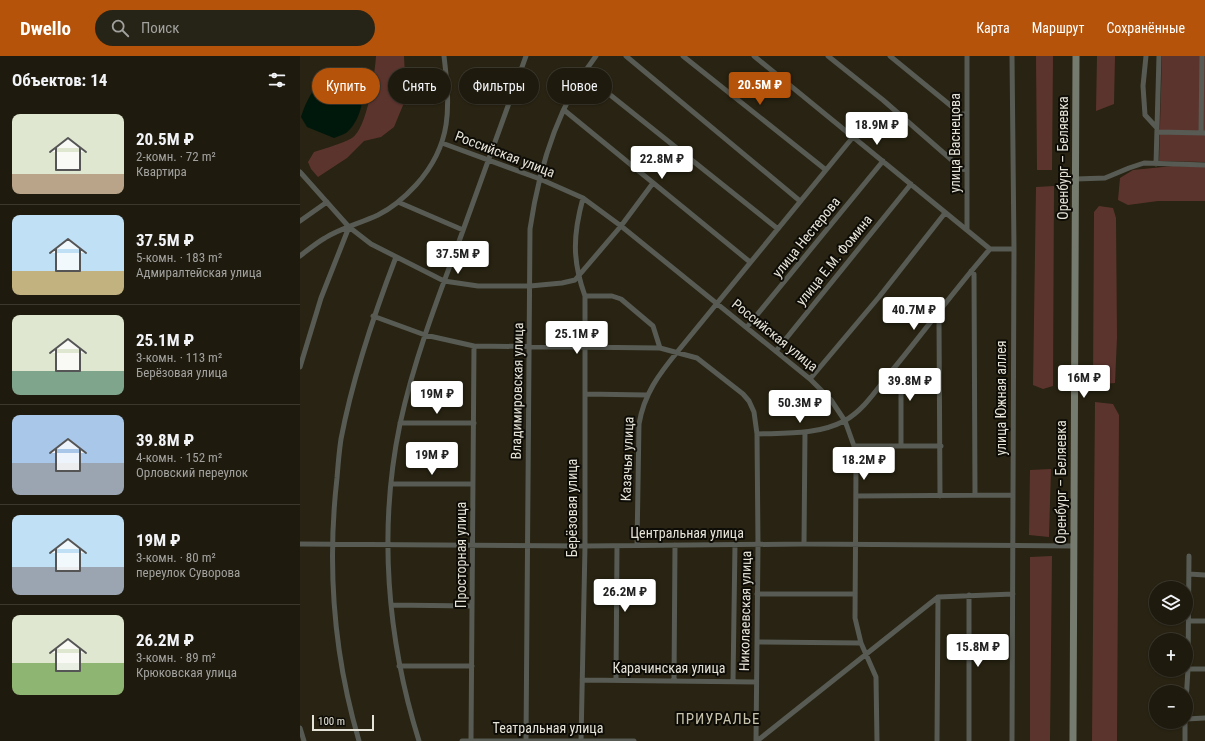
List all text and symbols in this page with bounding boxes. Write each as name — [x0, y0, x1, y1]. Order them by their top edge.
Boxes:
search box — [95, 10, 375, 46]
text: Dwello — [20, 17, 71, 40]
icon: search — [109, 17, 131, 39]
text: Поиск — [141, 19, 180, 37]
text: Карта — [976, 20, 1010, 36]
text: Маршрут — [1032, 20, 1084, 36]
text: Сохранённые — [1106, 20, 1185, 36]
chip: Купить — [312, 68, 380, 104]
chip: Снять — [388, 68, 451, 104]
chip: Фильтры — [459, 68, 539, 104]
chip: Новое — [547, 68, 612, 104]
icon: filters — [266, 69, 288, 91]
text: Объектов: 14 — [12, 70, 107, 90]
pin: 20.5M ₽ — [723, 72, 797, 106]
text: 20.5M ₽ — [738, 77, 782, 92]
street label: улица Васнецова — [947, 93, 963, 193]
street label: Оренбург – Беляевка — [1055, 96, 1071, 220]
pin: 18.9M ₽ — [840, 112, 914, 146]
text: 18.9M ₽ — [855, 117, 899, 132]
street label: Российская улица — [453, 128, 557, 180]
text: 20.5M ₽ — [136, 129, 194, 149]
icon: home — [44, 130, 92, 178]
pin: 22.8M ₽ — [625, 146, 699, 180]
text: 2-комн. · 72 m² — [136, 149, 216, 164]
text: 22.8M ₽ — [640, 151, 684, 166]
text: Квартира — [136, 164, 187, 179]
street label: улица Нестерова — [769, 194, 843, 280]
street label: улица Е.М. Фомина — [793, 212, 875, 308]
text: 37.5M ₽ — [136, 230, 194, 250]
icon: home — [44, 231, 92, 279]
pin: 37.5M ₽ — [421, 241, 495, 275]
text: 37.5M ₽ — [436, 246, 480, 261]
text: 5-комн. · 183 m² — [136, 250, 222, 265]
text: Адмиралтейская улица — [136, 265, 262, 280]
street label: Российская улица — [729, 296, 821, 374]
pin: 40.7M ₽ — [877, 297, 951, 331]
text: 40.7M ₽ — [892, 302, 936, 317]
pin: 25.1M ₽ — [540, 321, 614, 355]
street label: Владимировская улица — [508, 322, 526, 460]
text: 25.1M ₽ — [555, 326, 599, 341]
text: 25.1M ₽ — [136, 330, 194, 350]
icon: home — [44, 331, 92, 379]
street label: улица Южная аллея — [993, 340, 1009, 456]
text: 3-комн. · 113 m² — [136, 350, 222, 365]
text: Берёзовая улица — [136, 365, 228, 380]
pin: 16M ₽ — [1056, 365, 1112, 399]
pin: 39.8M ₽ — [873, 368, 947, 402]
text: 16M ₽ — [1067, 370, 1101, 385]
text: 39.8M ₽ — [888, 373, 932, 388]
pin: 19M ₽ — [409, 381, 465, 415]
text: 19M ₽ — [420, 386, 454, 401]
pin: 50.3M ₽ — [763, 390, 837, 424]
text: 50.3M ₽ — [778, 395, 822, 410]
street label: Казачья улица — [618, 416, 636, 502]
street label: Оренбург – Беляевка — [1053, 420, 1069, 544]
text: 39.8M ₽ — [136, 430, 194, 450]
icon: home — [44, 431, 92, 479]
pin: 19M ₽ — [404, 442, 460, 476]
text: 19M ₽ — [415, 447, 449, 462]
pin: 18.2M ₽ — [827, 447, 901, 481]
text: 4-комн. · 152 m² — [136, 450, 222, 465]
text: 18.2M ₽ — [842, 452, 886, 467]
street label: Берёзовая улица — [564, 459, 580, 557]
text: Орловский переулок — [136, 465, 248, 480]
street label: Просторная улица — [453, 502, 469, 608]
street label: Центральная улица — [630, 525, 744, 541]
text: 19M ₽ — [136, 530, 181, 550]
icon: home — [44, 531, 92, 579]
text: 3-комн. · 80 m² — [136, 550, 216, 565]
street label: Николаевская улица — [736, 551, 754, 671]
text: переулок Суворова — [136, 565, 240, 580]
pin: 26.2M ₽ — [588, 579, 662, 613]
map controls — [1149, 581, 1193, 729]
button: layers — [1149, 581, 1193, 625]
text: 26.2M ₽ — [603, 584, 647, 599]
text: 26.2M ₽ — [136, 630, 194, 650]
icon: home — [44, 631, 92, 679]
button: + — [1149, 633, 1193, 677]
pin: 15.8M ₽ — [941, 634, 1015, 668]
text: 15.8M ₽ — [956, 639, 1000, 654]
text: 3-комн. · 89 m² — [136, 650, 216, 665]
street label: Карачинская улица — [613, 660, 725, 676]
text: Крюковская улица — [136, 665, 237, 680]
button: − — [1149, 685, 1193, 729]
district label: ПРИУРАЛЬЕ — [675, 710, 761, 728]
scale bar — [312, 713, 374, 732]
text: 100 m — [318, 715, 345, 728]
street label: Театральная улица — [493, 720, 603, 736]

